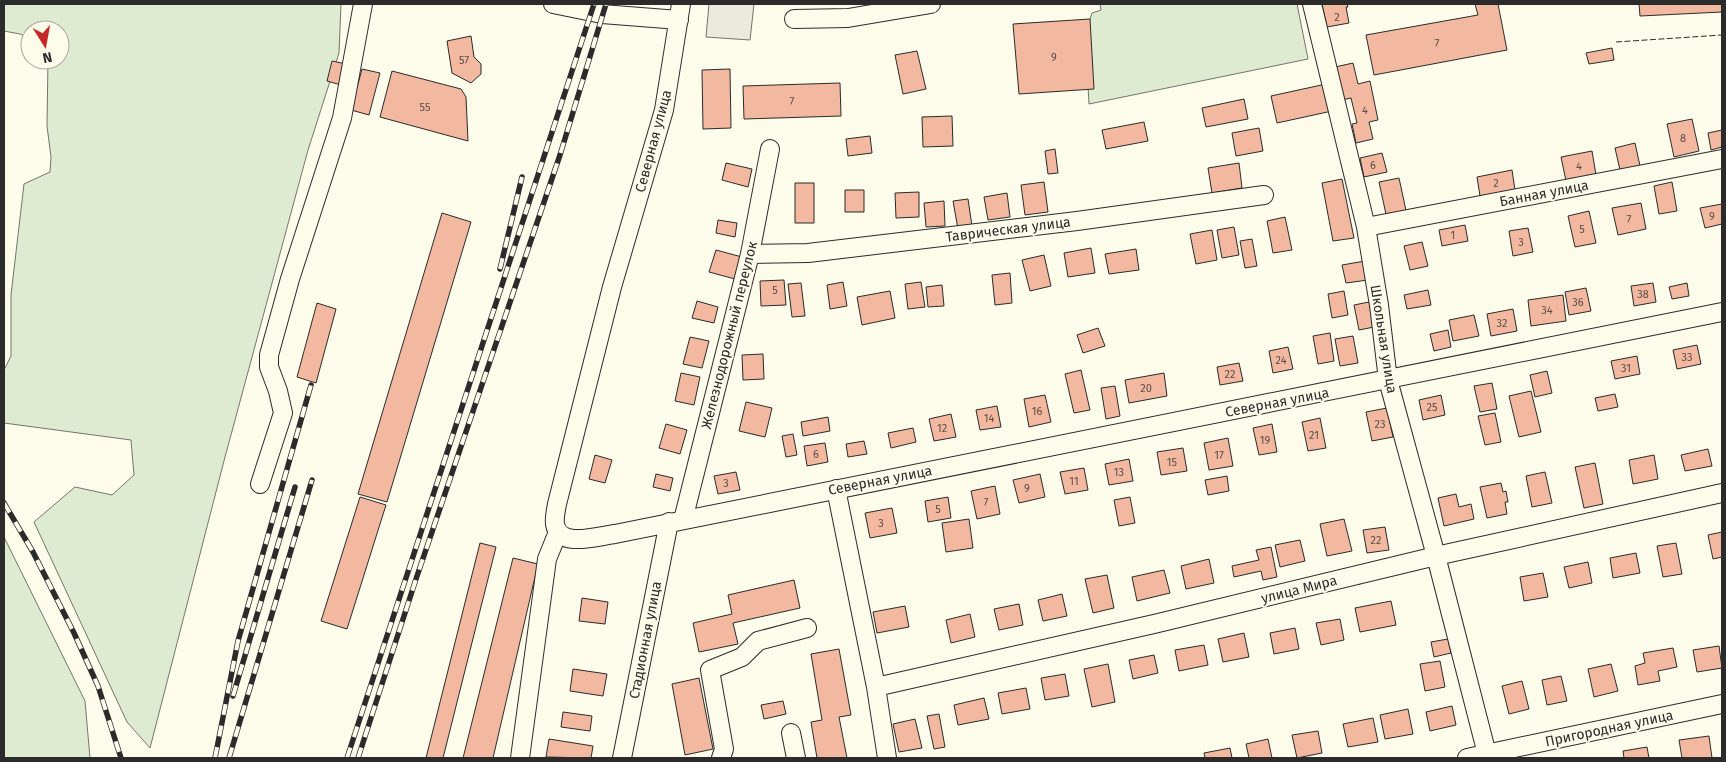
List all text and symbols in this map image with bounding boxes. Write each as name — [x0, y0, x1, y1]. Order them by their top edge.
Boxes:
house number: 2 — [1334, 11, 1340, 24]
north arrow — [20, 20, 70, 70]
house number: 7 — [1435, 37, 1440, 50]
text: N — [41, 48, 54, 67]
house number: 9 — [1051, 51, 1057, 64]
house number: 57 — [459, 54, 469, 67]
street label: Северная улица — [632, 88, 675, 194]
house number: 7 — [790, 95, 795, 108]
house number: 55 — [420, 101, 431, 114]
house number: 4 — [1362, 104, 1368, 117]
house number: 8 — [1680, 132, 1686, 145]
house number: 6 — [1370, 159, 1376, 172]
house number: 4 — [1576, 160, 1582, 173]
house number: 2 — [1493, 177, 1499, 190]
street label: Банная улица — [1498, 177, 1590, 210]
house number: 9 — [1709, 210, 1715, 223]
street label: Таврическая улица — [945, 213, 1072, 246]
house number: 7 — [1627, 213, 1632, 226]
house number: 5 — [1579, 223, 1585, 236]
house number: 1 — [1451, 229, 1455, 242]
house number: 3 — [1518, 236, 1524, 249]
street label: Железнодорожный переулок — [698, 239, 761, 431]
house number: 5 — [772, 284, 778, 297]
street label: Школьная улица — [1367, 284, 1400, 395]
house number: 38 — [1637, 288, 1649, 301]
house number: 36 — [1572, 296, 1584, 309]
house number: 34 — [1541, 304, 1553, 317]
house number: 32 — [1497, 317, 1507, 330]
house number: 33 — [1682, 351, 1692, 364]
house number: 24 — [1276, 354, 1287, 367]
house number: 31 — [1621, 362, 1631, 375]
house number: 22 — [1225, 368, 1235, 381]
house number: 20 — [1140, 382, 1152, 395]
street label: Северная улица — [1224, 384, 1330, 421]
house number: 25 — [1427, 401, 1438, 414]
house number: 16 — [1032, 405, 1042, 418]
house number: 14 — [984, 412, 994, 425]
house number: 23 — [1375, 418, 1385, 431]
house number: 12 — [937, 422, 947, 435]
house number: 21 — [1309, 429, 1319, 442]
house number: 19 — [1260, 434, 1270, 447]
house number: 6 — [813, 448, 819, 461]
house number: 17 — [1214, 449, 1224, 462]
house number: 15 — [1167, 456, 1178, 469]
street label: Северная улица — [827, 462, 933, 499]
house number: 13 — [1114, 466, 1124, 479]
house number: 11 — [1069, 475, 1079, 488]
house number: 3 — [723, 477, 729, 490]
house number: 9 — [1024, 482, 1030, 495]
house number: 7 — [984, 496, 989, 509]
house number: 5 — [935, 503, 941, 516]
house number: 3 — [878, 517, 884, 530]
house number: 22 — [1371, 534, 1381, 547]
street label: улица Мира — [1259, 572, 1339, 607]
street label: Стадионная улица — [626, 580, 665, 700]
street label: Пригородная улица — [1544, 707, 1675, 750]

